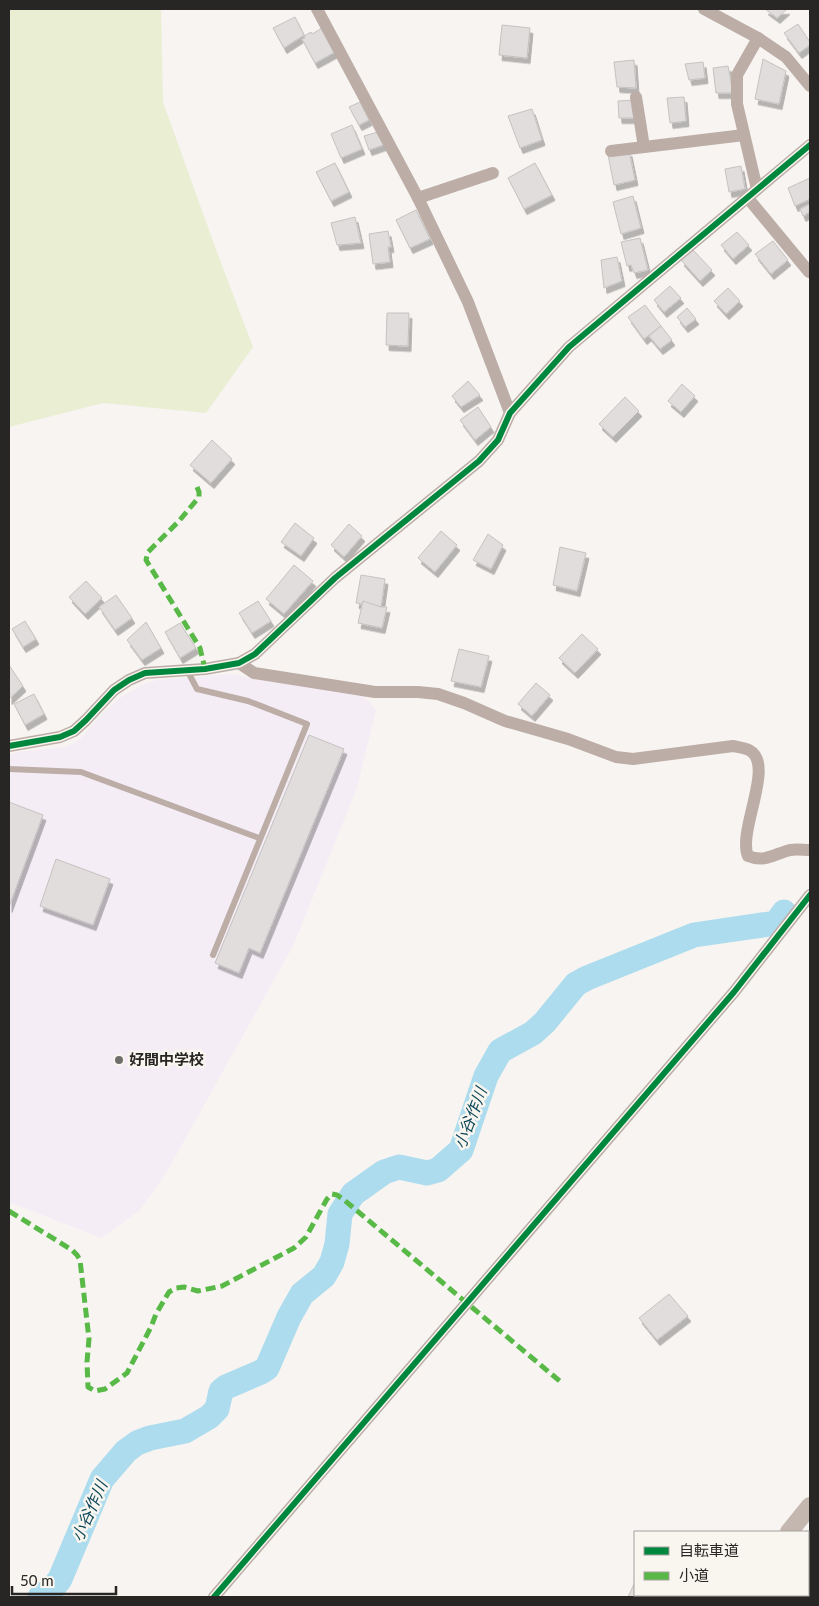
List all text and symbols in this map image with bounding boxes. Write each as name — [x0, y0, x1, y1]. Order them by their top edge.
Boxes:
place label: 好間中学校 — [129, 1050, 204, 1068]
marker: 好間中学校 — [113, 1054, 125, 1066]
water label: 小谷作川 — [449, 1083, 491, 1151]
water label: 小谷作川 — [67, 1476, 111, 1544]
legend — [634, 1531, 809, 1596]
text: 自転車道 — [679, 1541, 739, 1559]
scale bar — [12, 1564, 116, 1596]
text: 小道 — [679, 1566, 709, 1584]
text: 50 m — [20, 1571, 54, 1589]

